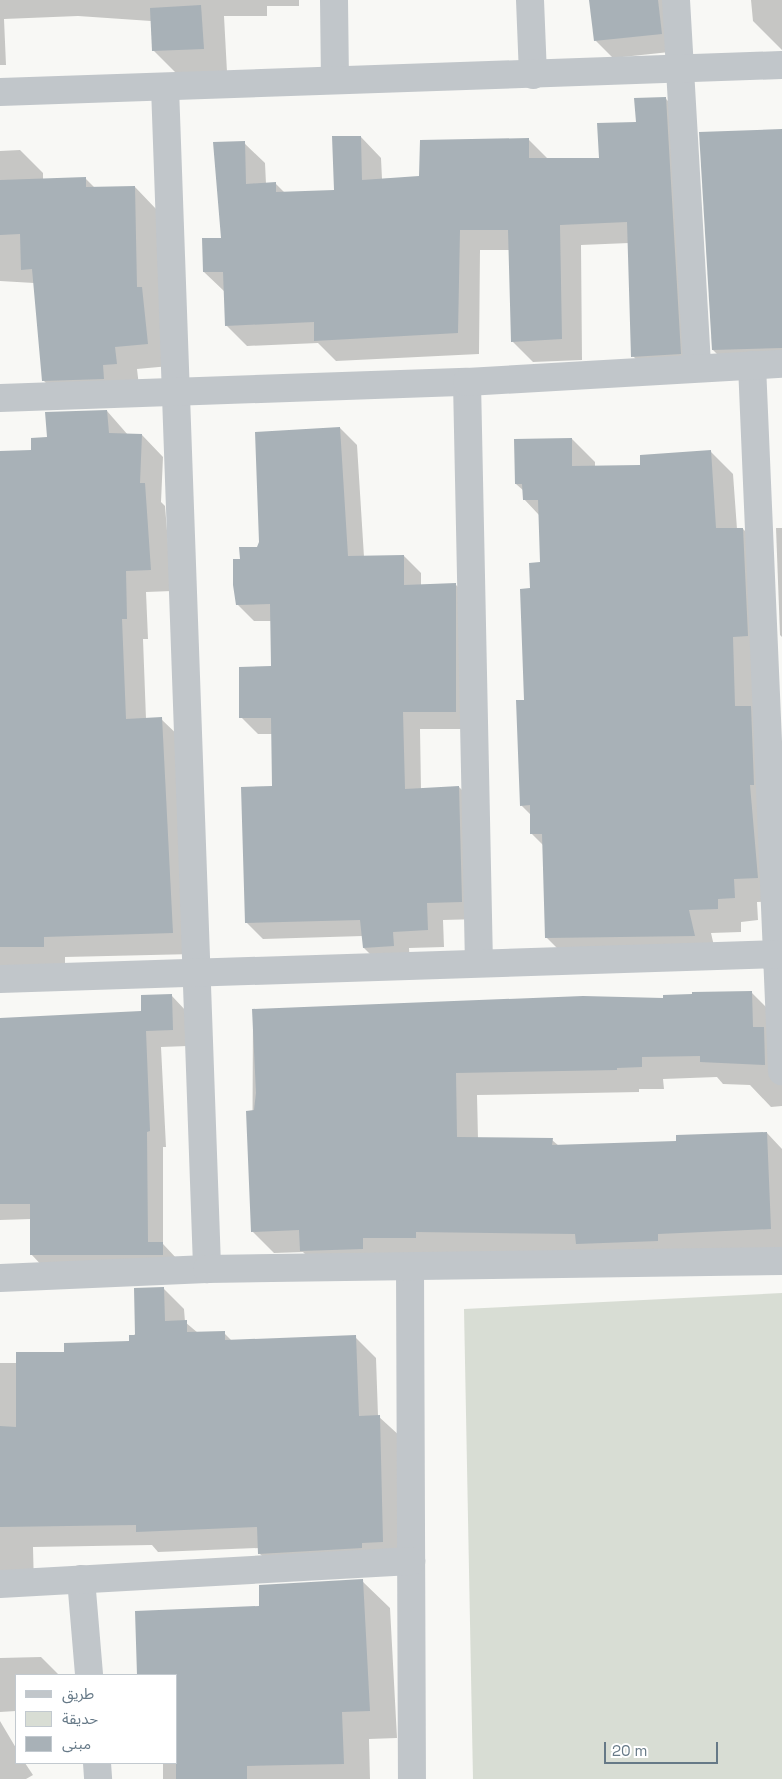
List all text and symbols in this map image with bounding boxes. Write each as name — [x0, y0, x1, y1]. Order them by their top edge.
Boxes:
legend — [15, 1674, 178, 1764]
text: طريق — [62, 1684, 94, 1703]
text: حديقة — [62, 1709, 98, 1728]
scale bar — [607, 1732, 721, 1764]
text: مبنى — [62, 1734, 91, 1753]
text: 20 m — [612, 1741, 647, 1760]

